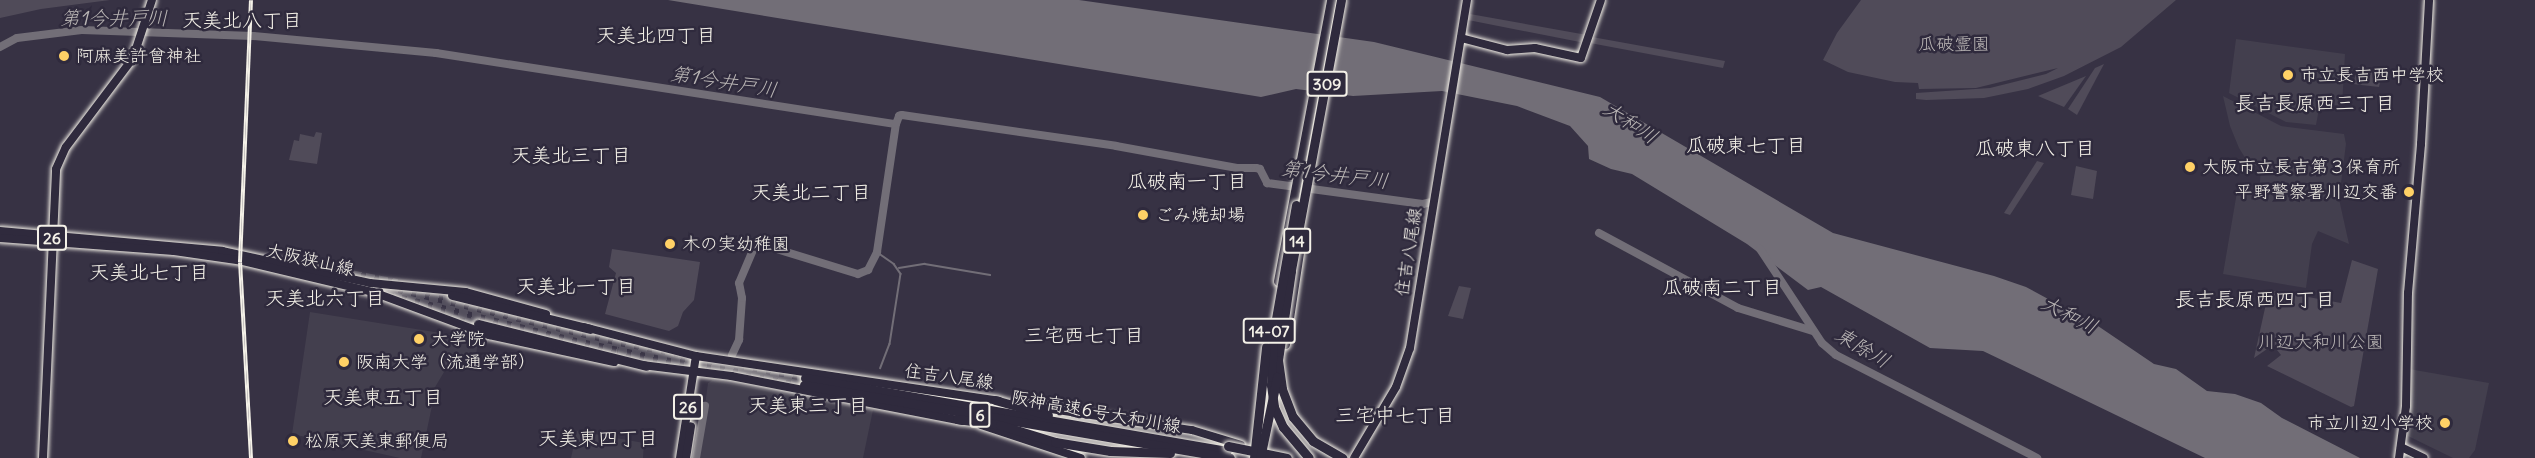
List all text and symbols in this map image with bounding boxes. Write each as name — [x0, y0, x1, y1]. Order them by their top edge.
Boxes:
water label: 第1今井戸川 — [60, 5, 168, 29]
district label: 天美北八丁目 — [182, 7, 302, 31]
district label: 天美北四丁目 — [596, 22, 716, 46]
park label: 瓜破霊園 — [1918, 33, 1990, 55]
place label: 阿麻美許曾神社 — [76, 45, 202, 67]
marker: 阿麻美許曾神社 — [57, 49, 71, 63]
water label: 第1今井戸川 — [669, 61, 779, 101]
place label: 市立長吉西中学校 — [2300, 64, 2444, 86]
marker: 市立長吉西中学校 — [2281, 68, 2295, 82]
road number: 309 — [1306, 71, 1348, 97]
district label: 長吉長原西三丁目 — [2235, 90, 2395, 114]
water label: 大和川 — [1599, 96, 1663, 148]
district label: 瓜破東七丁目 — [1686, 132, 1806, 156]
district label: 瓜破東八丁目 — [1975, 135, 2095, 159]
district label: 天美北三丁目 — [511, 142, 631, 166]
water label: 第1今井戸川 — [1280, 156, 1390, 192]
place label: 大阪市立長吉第３保育所 — [2202, 156, 2400, 178]
marker: 大阪市立長吉第３保育所 — [2183, 160, 2197, 174]
district label: 瓜破南一丁目 — [1127, 168, 1247, 192]
district label: 天美北二丁目 — [751, 179, 871, 203]
place label: 平野警察署川辺交番 — [2235, 181, 2397, 203]
marker: 平野警察署川辺交番 — [2402, 185, 2416, 199]
place label: ごみ焼却場 — [1155, 204, 1245, 226]
street label: 住吉八尾線 — [1391, 206, 1427, 298]
marker: ごみ焼却場 — [1136, 208, 1150, 222]
road number: 26 — [37, 225, 67, 251]
road number: 14 — [1282, 228, 1312, 254]
place label: 木の実幼稚園 — [682, 233, 790, 255]
marker: 木の実幼稚園 — [663, 237, 677, 251]
street label: 大阪狭山線 — [264, 239, 356, 281]
district label: 天美北七丁目 — [89, 259, 209, 283]
district label: 天美北一丁目 — [516, 273, 636, 297]
district label: 瓜破南二丁目 — [1662, 274, 1782, 298]
district label: 天美北六丁目 — [265, 285, 385, 309]
district label: 長吉長原西四丁目 — [2175, 286, 2335, 310]
water label: 大和川 — [2038, 290, 2102, 338]
road number: 14-07 — [1242, 318, 1296, 344]
water label: 東除川 — [1831, 321, 1895, 373]
district label: 三宅西七丁目 — [1024, 322, 1144, 346]
place label: 大学院 — [431, 328, 485, 350]
park label: 川辺大和川公園 — [2258, 331, 2384, 353]
marker: 大学院 — [412, 332, 426, 346]
place label: 阪南大学（流通学部） — [356, 351, 536, 373]
marker: 阪南大学（流通学部） — [337, 355, 351, 369]
street label: 住吉八尾線 — [903, 360, 995, 394]
district label: 天美東五丁目 — [323, 384, 443, 408]
street label: 阪神高速6号大和川線 — [1009, 386, 1183, 438]
district label: 天美東三丁目 — [748, 392, 868, 416]
road number: 26 — [673, 394, 703, 420]
road number: 6 — [968, 402, 992, 428]
district label: 三宅中七丁目 — [1335, 402, 1455, 426]
place label: 市立川辺小学校 — [2307, 412, 2433, 434]
marker: 市立川辺小学校 — [2438, 416, 2452, 430]
district label: 天美東四丁目 — [538, 425, 658, 449]
place label: 松原天美東郵便局 — [305, 430, 449, 452]
marker: 松原天美東郵便局 — [286, 434, 300, 448]

